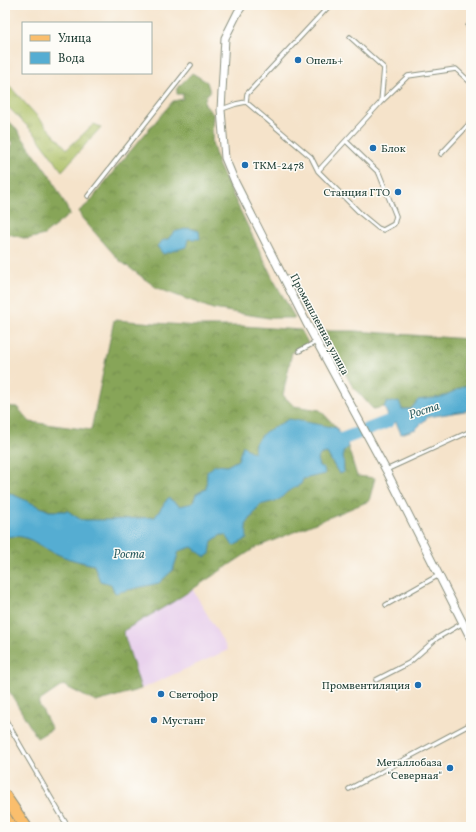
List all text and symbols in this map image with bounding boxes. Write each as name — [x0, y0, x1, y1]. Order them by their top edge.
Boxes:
legend — [22, 22, 152, 74]
text: Улица — [58, 31, 91, 47]
text: Вода — [58, 51, 85, 67]
place label: Опель+ — [306, 54, 343, 69]
marker: Опель+ — [293, 55, 303, 65]
place label: Блок — [381, 142, 406, 157]
marker: Блок — [368, 143, 378, 153]
place label: ТКМ-2478 — [253, 159, 304, 174]
marker: ТКМ-2478 — [240, 160, 250, 170]
place label: Станция ГТО — [324, 186, 390, 201]
marker: Станция ГТО — [393, 187, 403, 197]
street label: Промышленная улица — [286, 271, 352, 379]
water label: Роста — [407, 398, 442, 423]
water label: Роста — [113, 547, 145, 563]
place label: Промвентиляция — [322, 679, 410, 694]
marker: Промвентиляция — [413, 680, 423, 690]
place label: Светофор — [169, 688, 218, 703]
marker: Светофор — [156, 689, 166, 699]
place label: Мустанг — [162, 714, 205, 729]
marker: Мустанг — [149, 715, 159, 725]
place label: Металлобаза "Северная" — [376, 756, 443, 784]
marker: Металлобаза "Северная" — [445, 763, 455, 773]

